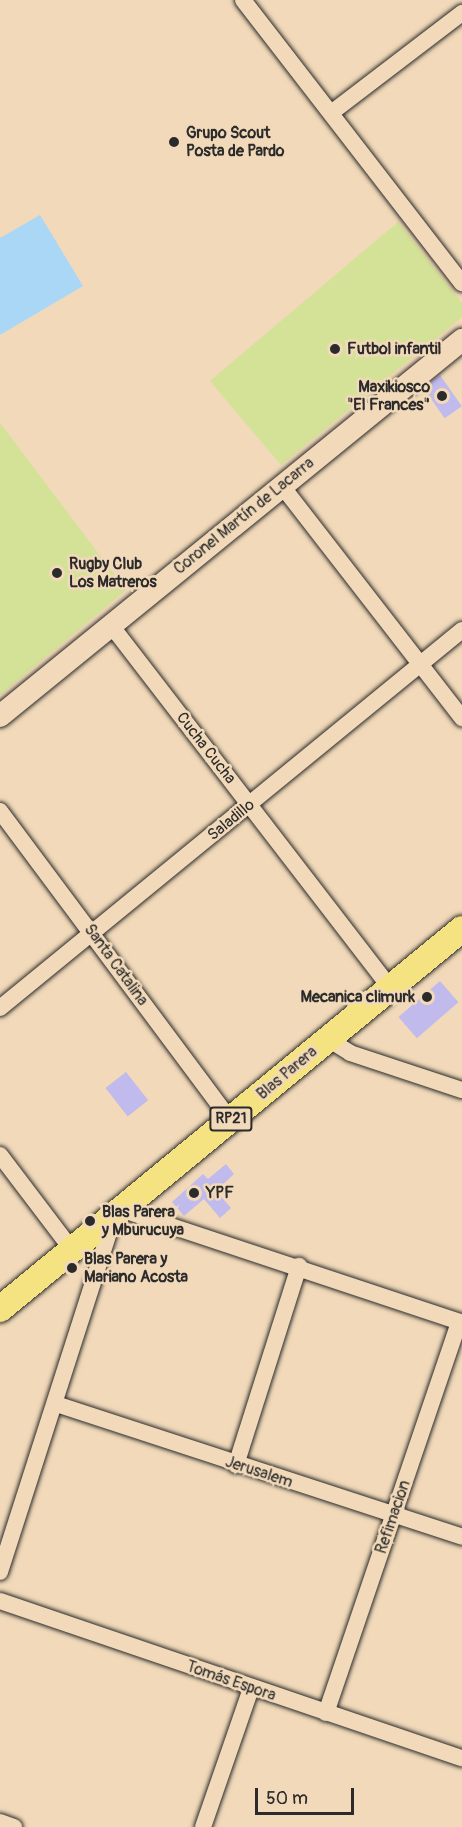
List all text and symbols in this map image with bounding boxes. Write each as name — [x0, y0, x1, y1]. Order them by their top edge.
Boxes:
place label: Grupo Scout Posta de Pardo — [186, 123, 284, 161]
marker: Grupo Scout Posta de Pardo — [167, 135, 181, 149]
place label: Futbol infantil — [347, 339, 441, 359]
marker: Futbol infantil — [328, 342, 342, 356]
place label: Maxikiosco "El Frances" — [347, 377, 430, 415]
marker: Maxikiosco "El Frances" — [435, 389, 449, 403]
street label: Coronel Martín de Lacarra — [170, 454, 318, 578]
place label: Rugby Club Los Matreros — [69, 554, 157, 592]
marker: Rugby Club Los Matreros — [50, 566, 64, 580]
street label: Cucha Cucha — [172, 708, 240, 788]
street label: Saladillo — [204, 795, 258, 845]
street label: Santa Catalina — [80, 920, 152, 1010]
place label: Mecanica climurk — [301, 987, 415, 1007]
marker: Mecanica climurk — [420, 990, 434, 1004]
street label: Blas Parera — [253, 1042, 321, 1104]
road number: RP21 — [208, 1107, 254, 1131]
place label: YPF — [206, 1183, 234, 1203]
marker: YPF — [187, 1186, 201, 1200]
place label: Blas Parera y Mburucuya — [102, 1202, 184, 1240]
marker: Blas Parera y Mburucuya — [83, 1214, 97, 1228]
place label: Blas Parera y Mariano Acosta — [84, 1249, 188, 1287]
marker: Blas Parera y Mariano Acosta — [65, 1261, 79, 1275]
street label: Jerusalem — [223, 1452, 295, 1492]
street label: Refimacion — [371, 1478, 415, 1556]
street label: Tomás Espora — [184, 1657, 278, 1705]
scale bar — [258, 1776, 357, 1814]
text: 50 m — [266, 1787, 308, 1810]

